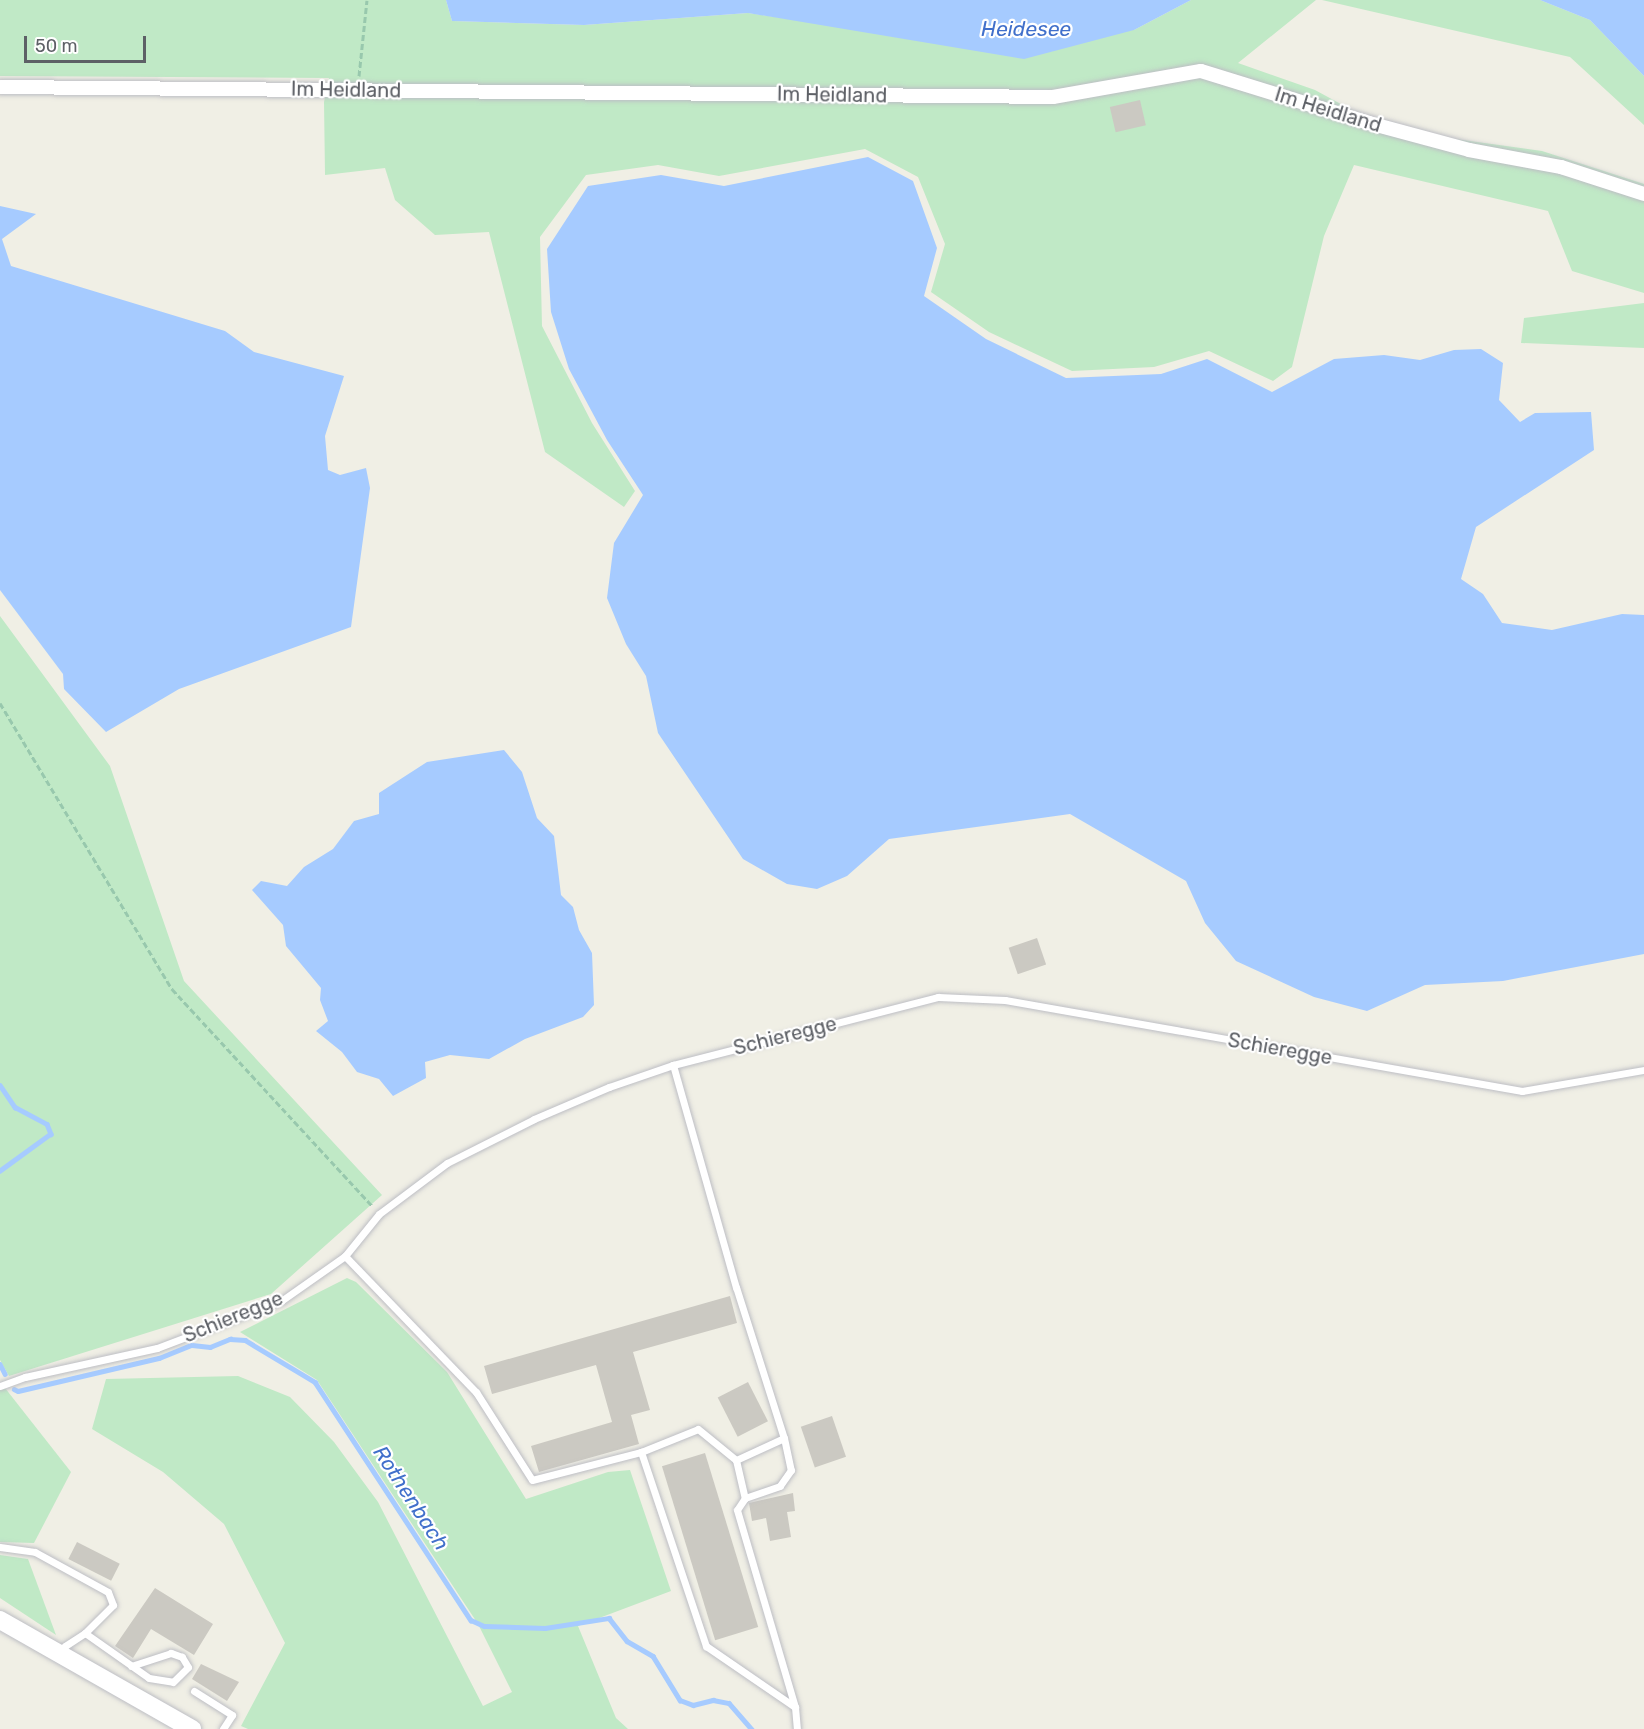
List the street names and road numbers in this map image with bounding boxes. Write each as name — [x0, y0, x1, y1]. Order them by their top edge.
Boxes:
street label: Im Heidland — [291, 77, 401, 103]
street label: Im Heidland — [777, 82, 887, 108]
street label: Im Heidland — [1272, 82, 1384, 138]
street label: Schieregge — [731, 1012, 839, 1060]
street label: Schieregge — [1226, 1028, 1334, 1070]
street label: Schieregge — [180, 1286, 286, 1348]

